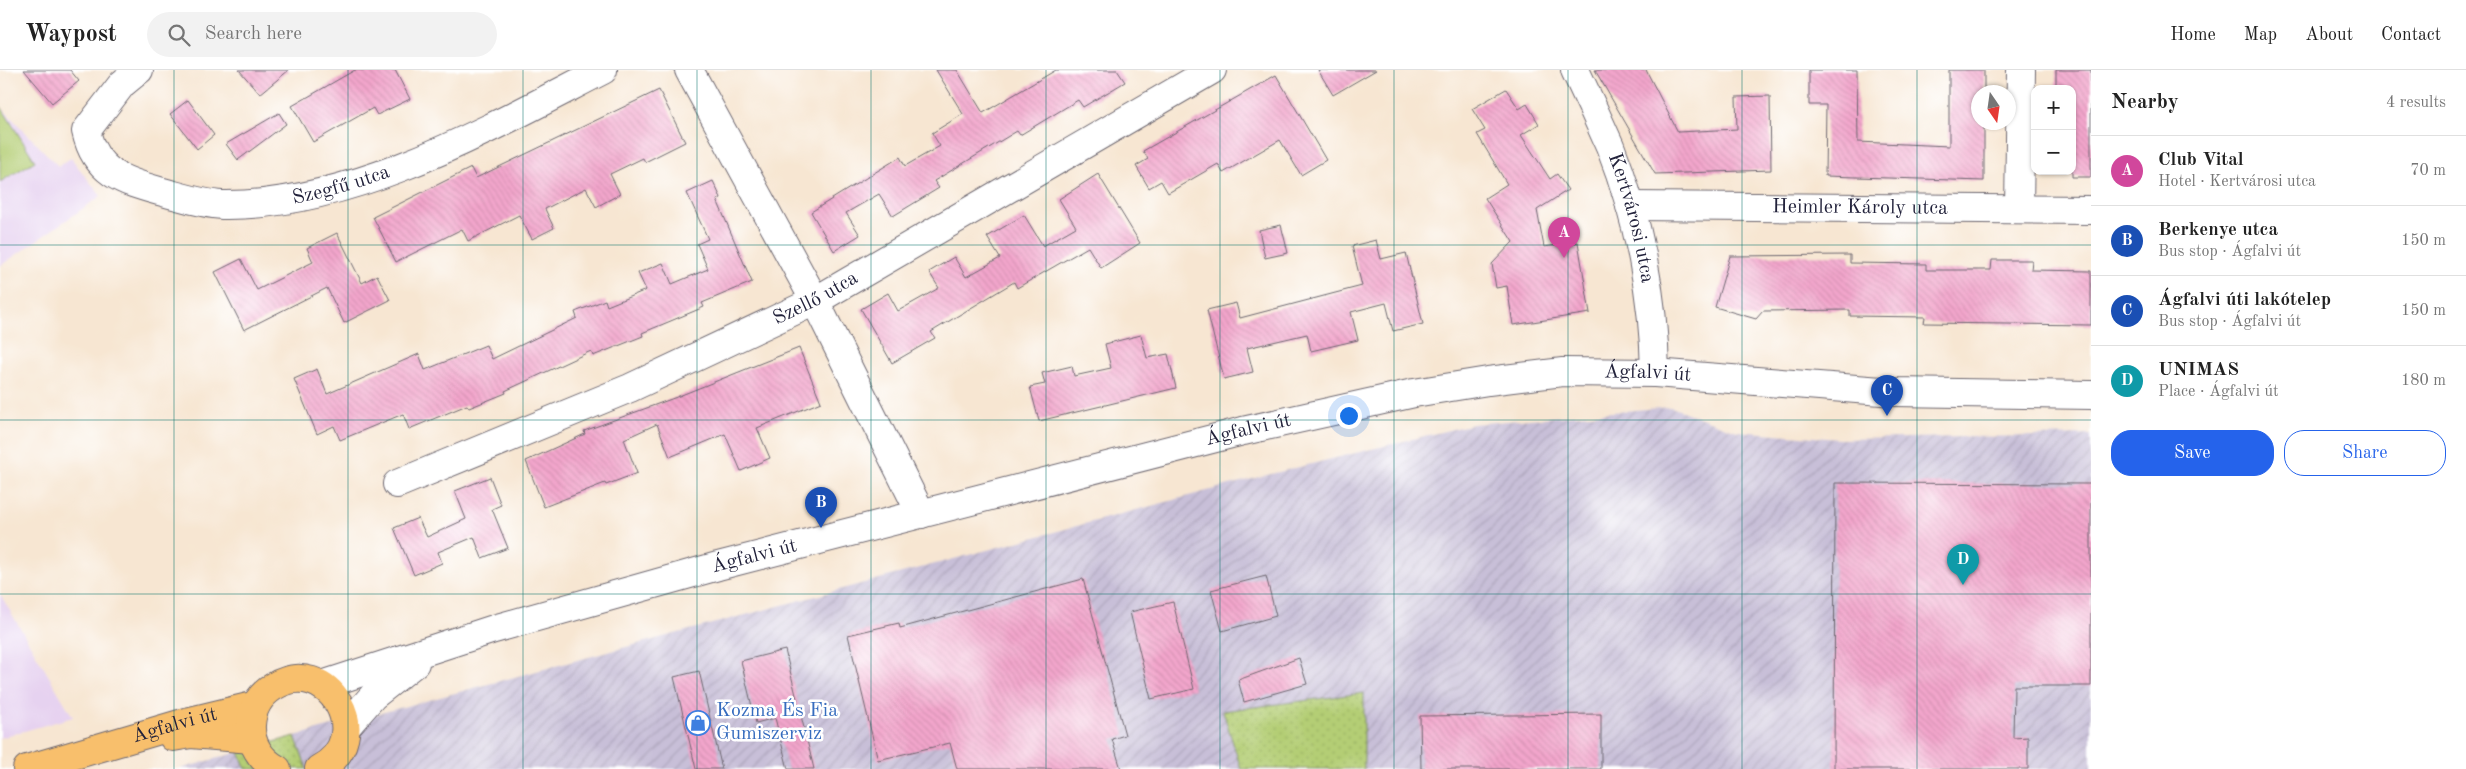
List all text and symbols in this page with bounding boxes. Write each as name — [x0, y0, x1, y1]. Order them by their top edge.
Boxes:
search box — [147, 12, 497, 57]
icon: search — [165, 21, 193, 49]
text: Waypost — [25, 23, 117, 47]
text: Search here — [205, 25, 302, 44]
text: Home — [2170, 26, 2216, 44]
text: Map — [2244, 26, 2277, 44]
text: About — [2305, 26, 2353, 44]
text: Contact — [2381, 26, 2441, 44]
north arrow — [1971, 85, 2016, 130]
map controls — [2031, 85, 2076, 175]
button: + — [2031, 85, 2076, 130]
text: Nearby — [2111, 92, 2179, 113]
text: 4 results — [2386, 95, 2446, 111]
button: − — [2031, 130, 2076, 175]
street label: Kertvárosi utca — [1604, 151, 1657, 285]
text: Club Vital — [2158, 151, 2244, 170]
street label: Szegfű utca — [291, 162, 393, 209]
text: A — [2121, 163, 2133, 179]
text: 70 m — [2410, 163, 2446, 179]
text: Hotel · Kertvárosi utca — [2158, 174, 2316, 190]
street label: Heimler Károly utca — [1772, 197, 1948, 219]
pin: A — [1548, 217, 1580, 258]
text: Berkenye utca — [2158, 221, 2278, 240]
text: B — [2121, 233, 2133, 249]
text: 150 m — [2401, 233, 2446, 249]
text: Bus stop · Ágfalvi út — [2158, 244, 2301, 260]
street label: Szellő utca — [770, 268, 862, 329]
text: Ágfalvi úti lakótelep — [2158, 291, 2331, 310]
text: C — [2122, 303, 2132, 319]
text: 150 m — [2401, 303, 2446, 319]
text: Bus stop · Ágfalvi út — [2158, 314, 2301, 330]
street label: Ágfalvi út — [1604, 359, 1692, 386]
text: UNIMAS — [2158, 361, 2239, 380]
text: D — [2121, 373, 2133, 389]
text: 180 m — [2401, 373, 2446, 389]
pin: C — [1871, 375, 1903, 416]
text: Place · Ágfalvi út — [2158, 384, 2279, 400]
your location — [1336, 403, 1362, 429]
street label: Ágfalvi út — [1203, 411, 1293, 450]
button: Save — [2111, 430, 2274, 476]
button: Share — [2284, 430, 2446, 476]
pin: B — [805, 487, 837, 528]
street label: Ágfalvi út — [709, 536, 799, 577]
pin: D — [1947, 544, 1979, 585]
place label: Kozma És Fia Gumiszerviz — [716, 698, 838, 744]
street label: Ágfalvi út — [129, 705, 219, 747]
shop icon: Kozma És Fia Gumiszerviz — [685, 710, 711, 736]

